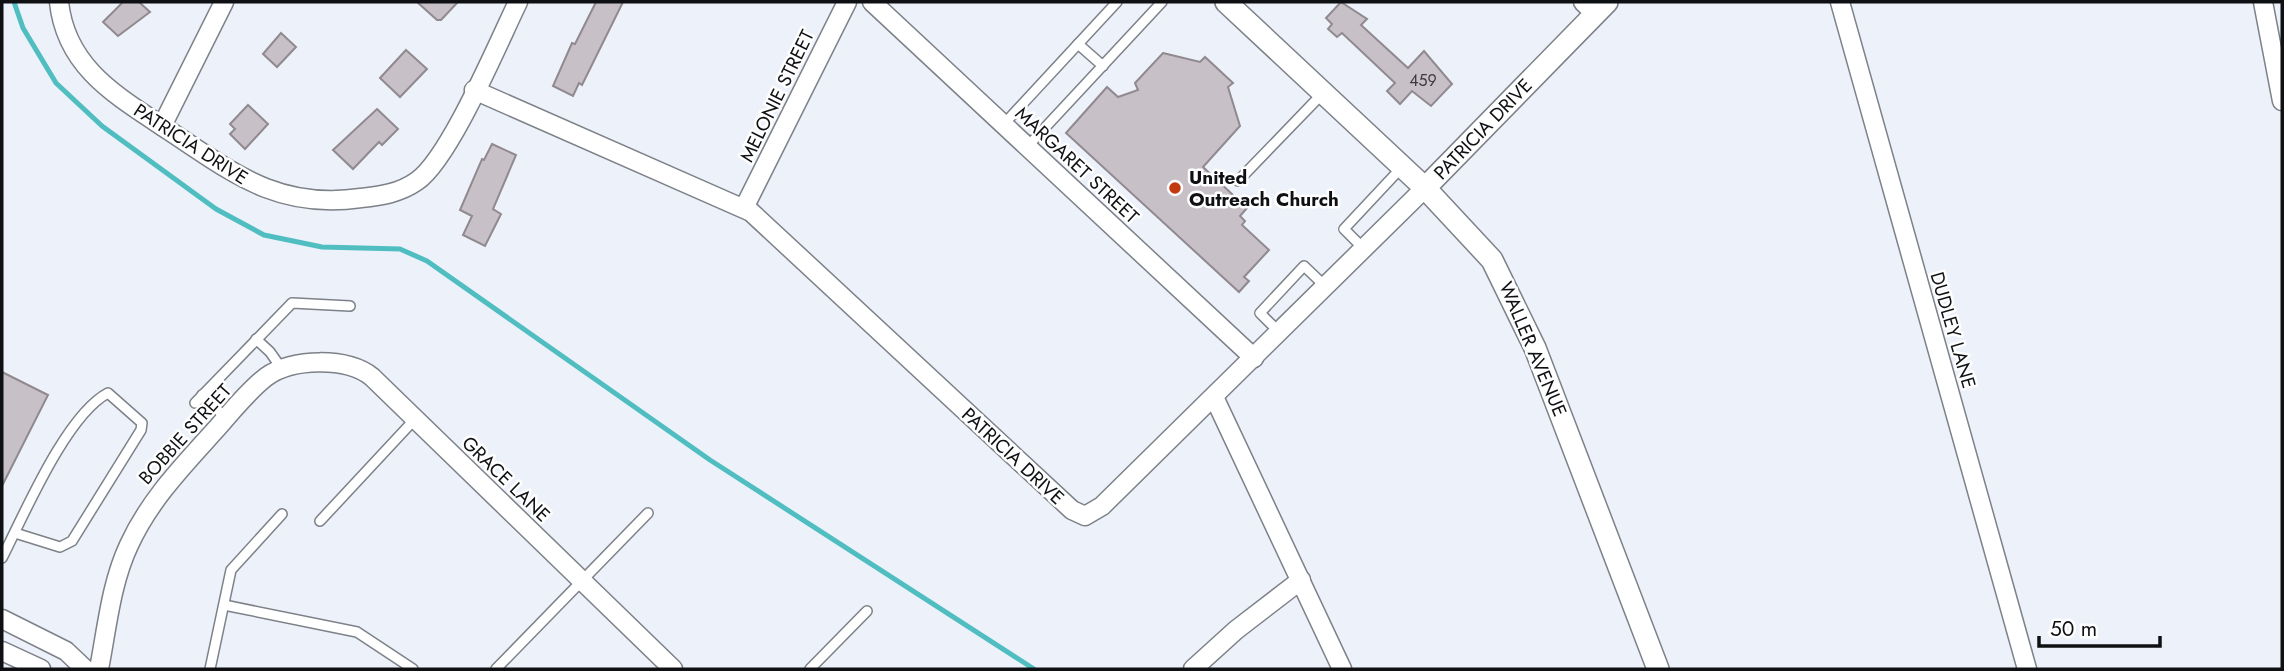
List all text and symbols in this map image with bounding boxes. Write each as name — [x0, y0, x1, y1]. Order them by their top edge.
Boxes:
street label: MELONIE STREET — [733, 25, 821, 167]
house number: 459 — [1409, 69, 1437, 92]
street label: PATRICIA DRIVE — [1428, 72, 1538, 186]
street label: PATRICIA DRIVE — [128, 97, 254, 191]
street label: MARGARET STREET — [1009, 100, 1145, 230]
place label: United Outreach Church — [1189, 164, 1339, 213]
marker: United Outreach Church — [1167, 180, 1183, 196]
street label: DUDLEY LANE — [1923, 269, 1983, 391]
street label: WALLER AVENUE — [1492, 277, 1574, 421]
street label: BOBBIE STREET — [132, 378, 238, 490]
street label: PATRICIA DRIVE — [956, 401, 1070, 511]
street label: GRACE LANE — [456, 430, 556, 528]
scale bar — [2039, 604, 2160, 648]
text: 50 m — [2050, 614, 2097, 644]

